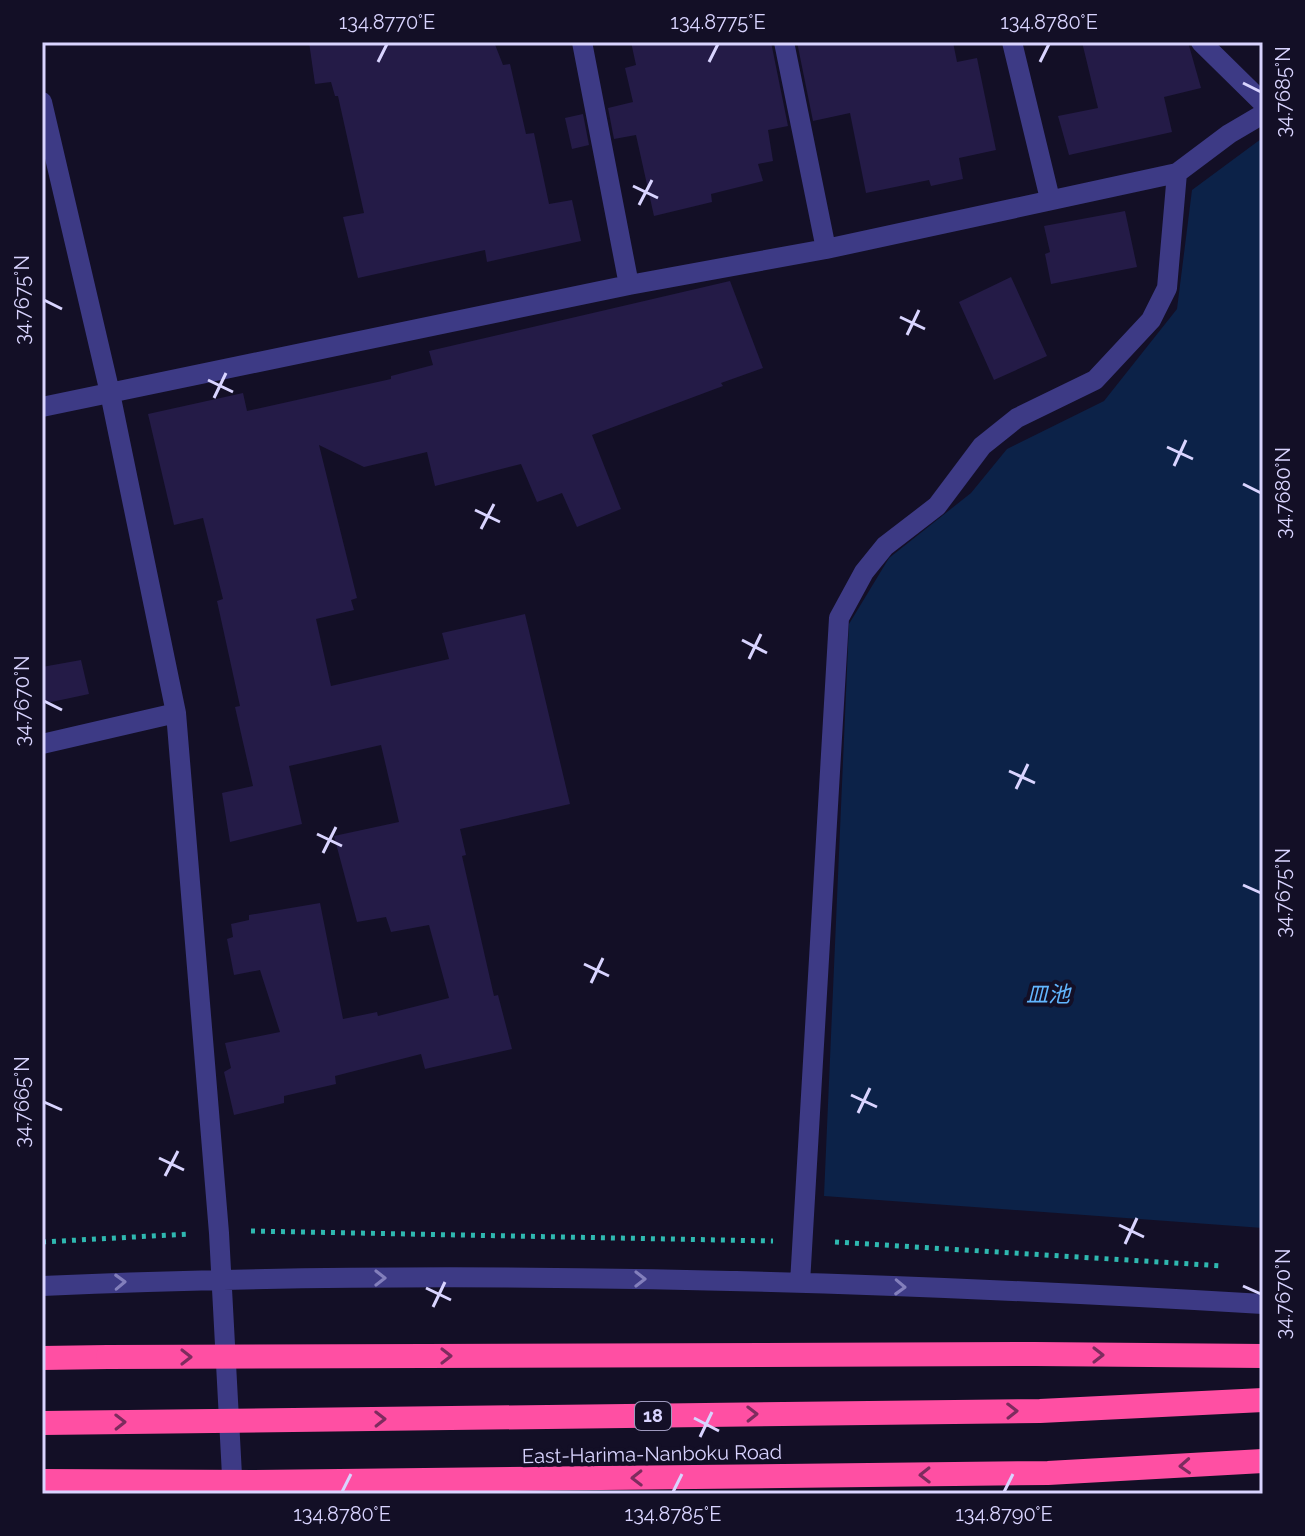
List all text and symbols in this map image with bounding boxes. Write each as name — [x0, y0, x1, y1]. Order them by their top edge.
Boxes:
text: 134.8770°E — [339, 10, 435, 34]
text: 134.8775°E — [670, 10, 766, 34]
text: 134.8780°E — [1000, 10, 1098, 34]
text: 34.7685°N — [1271, 46, 1295, 138]
text: 34.7675°N — [10, 255, 34, 345]
text: 34.7680°N — [1271, 447, 1295, 539]
text: 34.7670°N — [10, 656, 34, 746]
text: 34.7675°N — [1271, 848, 1295, 938]
water label: 皿池 — [1026, 981, 1072, 1007]
text: 34.7665°N — [10, 1056, 34, 1148]
text: 34.7670°N — [1271, 1249, 1295, 1339]
one-way arrow — [374, 1269, 387, 1287]
one-way arrow — [634, 1270, 647, 1288]
one-way arrow — [114, 1274, 127, 1291]
one-way arrow — [894, 1278, 907, 1295]
one-way arrow — [1092, 1346, 1105, 1363]
one-way arrow — [440, 1347, 453, 1365]
one-way arrow — [180, 1348, 193, 1366]
road number: 18 — [635, 1402, 671, 1430]
one-way arrow — [1006, 1402, 1019, 1420]
one-way arrow — [746, 1405, 759, 1423]
one-way arrow — [374, 1410, 387, 1428]
one-way arrow — [114, 1413, 127, 1431]
street label: East-Harima-Nanboku Road — [522, 1440, 782, 1468]
one-way arrow — [1178, 1457, 1191, 1474]
one-way arrow — [918, 1466, 931, 1484]
one-way arrow — [630, 1469, 643, 1487]
text: 134.8780°E — [293, 1502, 391, 1526]
text: 134.8785°E — [625, 1502, 721, 1526]
text: 134.8790°E — [955, 1502, 1053, 1526]

